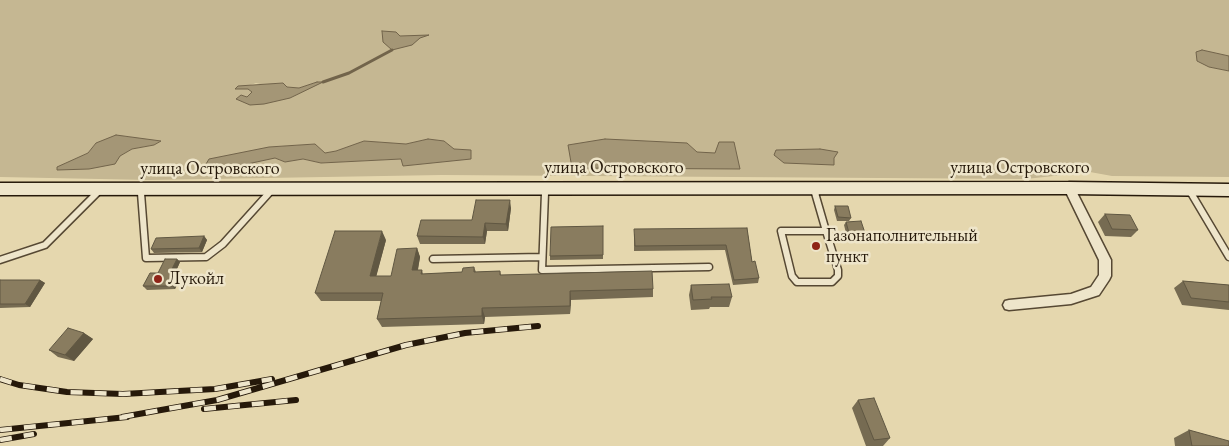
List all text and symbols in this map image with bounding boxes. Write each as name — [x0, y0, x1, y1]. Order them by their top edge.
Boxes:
street label: улица Островского — [544, 157, 684, 179]
street label: улица Островского — [950, 157, 1090, 179]
street label: улица Островского — [140, 158, 280, 180]
place label: Газонаполнительный пункт — [826, 225, 978, 268]
marker: Газонаполнительный пункт — [810, 240, 822, 252]
place label: Лукойл — [168, 268, 224, 290]
marker: Лукойл — [152, 273, 164, 285]

